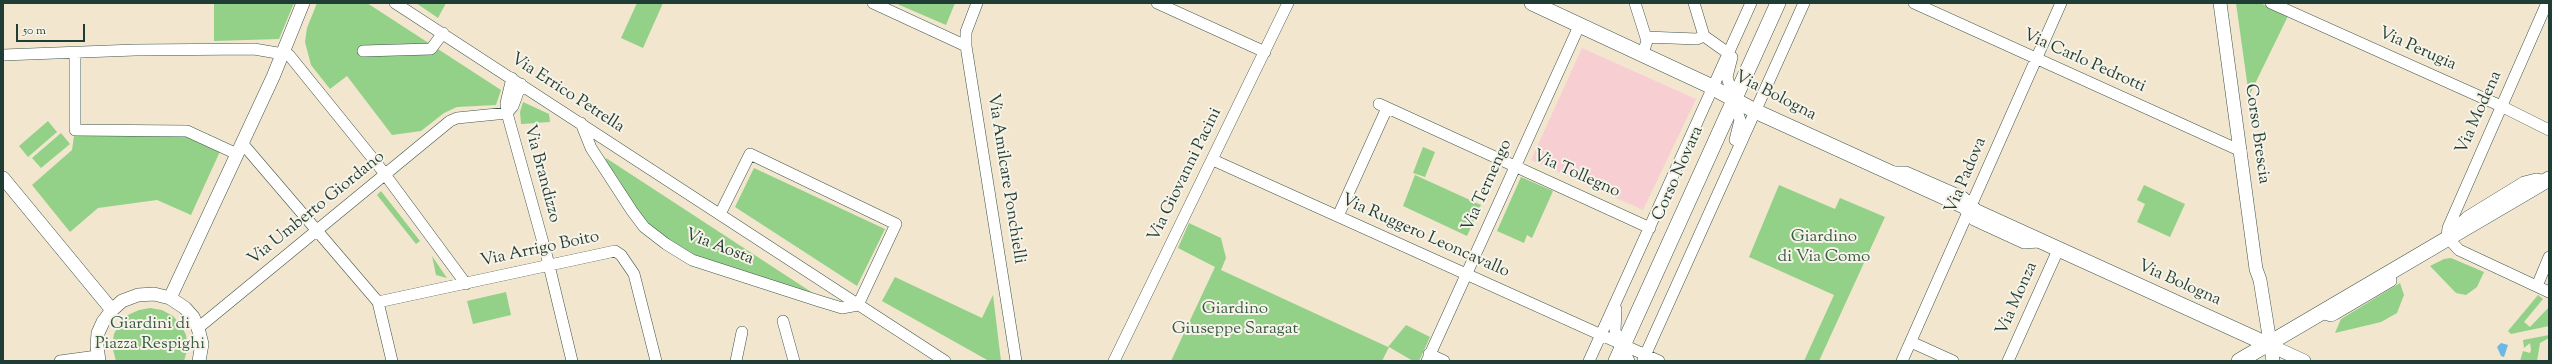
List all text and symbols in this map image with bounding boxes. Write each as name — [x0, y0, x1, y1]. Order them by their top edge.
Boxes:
scale bar — [18, 16, 87, 42]
text: 50 m — [23, 22, 46, 40]
street label: Via Perugia — [2375, 24, 2459, 76]
street label: Via Carlo Pedrotti — [2020, 26, 2148, 98]
street label: Via Errico Petrella — [506, 50, 628, 138]
street label: Via Bologna — [1731, 68, 1819, 126]
street label: Via Modena — [2453, 68, 2507, 158]
street label: Corso Brescia — [2239, 83, 2273, 185]
street label: Via Amilcare Ponchielli — [981, 92, 1029, 266]
street label: Via Giovanni Pacini — [1145, 105, 1227, 245]
street label: Via Brandizzo — [518, 123, 564, 225]
street label: Corso Novara — [1649, 124, 1709, 224]
street label: Via Padova — [1942, 135, 1992, 217]
street label: Via Ternengo — [1459, 137, 1517, 235]
street label: Via Tollegno — [1529, 147, 1623, 203]
street label: Via Umberto Giordano — [245, 148, 389, 270]
street label: Via Ruggero Leoncavallo — [1338, 191, 1512, 283]
street label: Via Aosta — [682, 226, 756, 270]
street label: Via Arrigo Boito — [479, 227, 601, 273]
park label: Giardino di Via Como — [1778, 228, 1870, 268]
street label: Via Bologna — [2134, 257, 2224, 311]
street label: Via Monza — [1993, 259, 2043, 339]
park label: Giardino Giuseppe Saragat — [1172, 300, 1298, 340]
park label: Giardini di Piazza Respighi — [95, 315, 205, 355]

